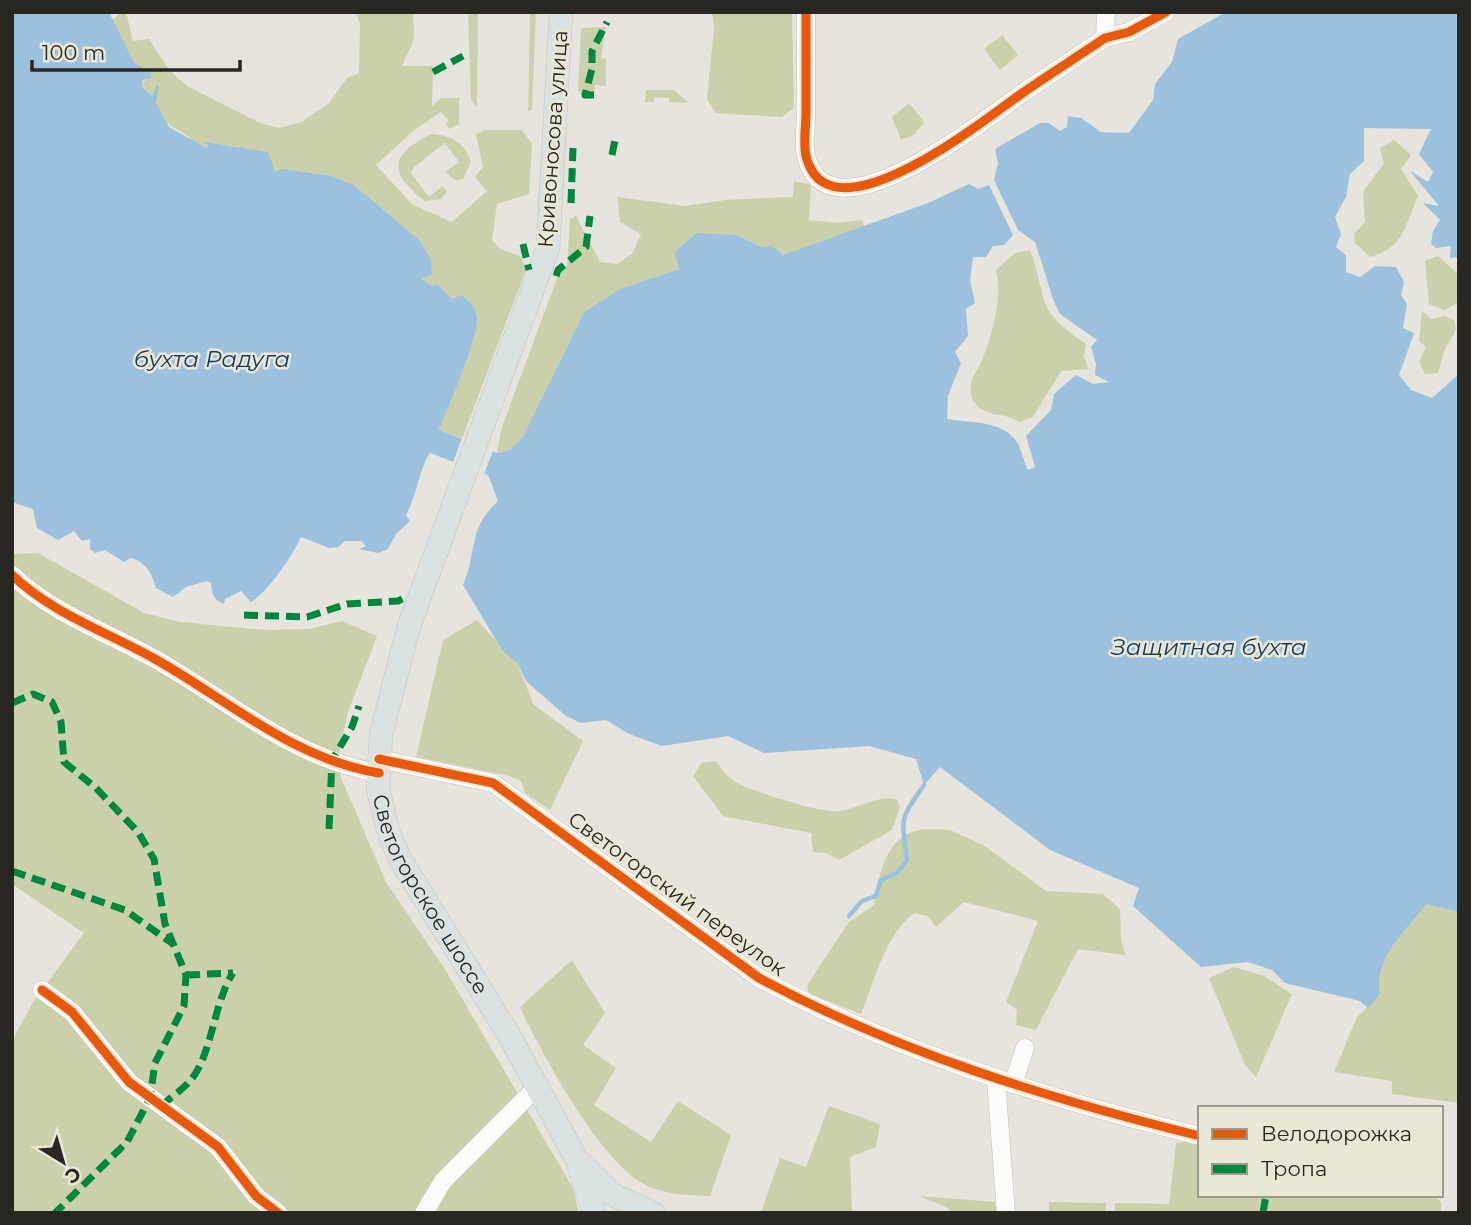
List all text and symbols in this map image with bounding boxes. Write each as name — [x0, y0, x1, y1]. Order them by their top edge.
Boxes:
scale bar — [32, 28, 240, 72]
street label: Кривоносова улица — [532, 29, 573, 249]
text: 100 m — [42, 40, 105, 65]
water label: бухта Радуга — [134, 345, 290, 373]
water label: Защитная бухта — [1110, 633, 1307, 661]
street label: Светогорское шоссе — [368, 791, 494, 999]
street label: Светогорский переулок — [564, 806, 791, 981]
legend — [1198, 1106, 1443, 1197]
text: Велодорожка — [1261, 1121, 1412, 1146]
north arrow — [28, 1127, 98, 1197]
text: Тропа — [1261, 1156, 1327, 1181]
text: С — [60, 1162, 85, 1189]

